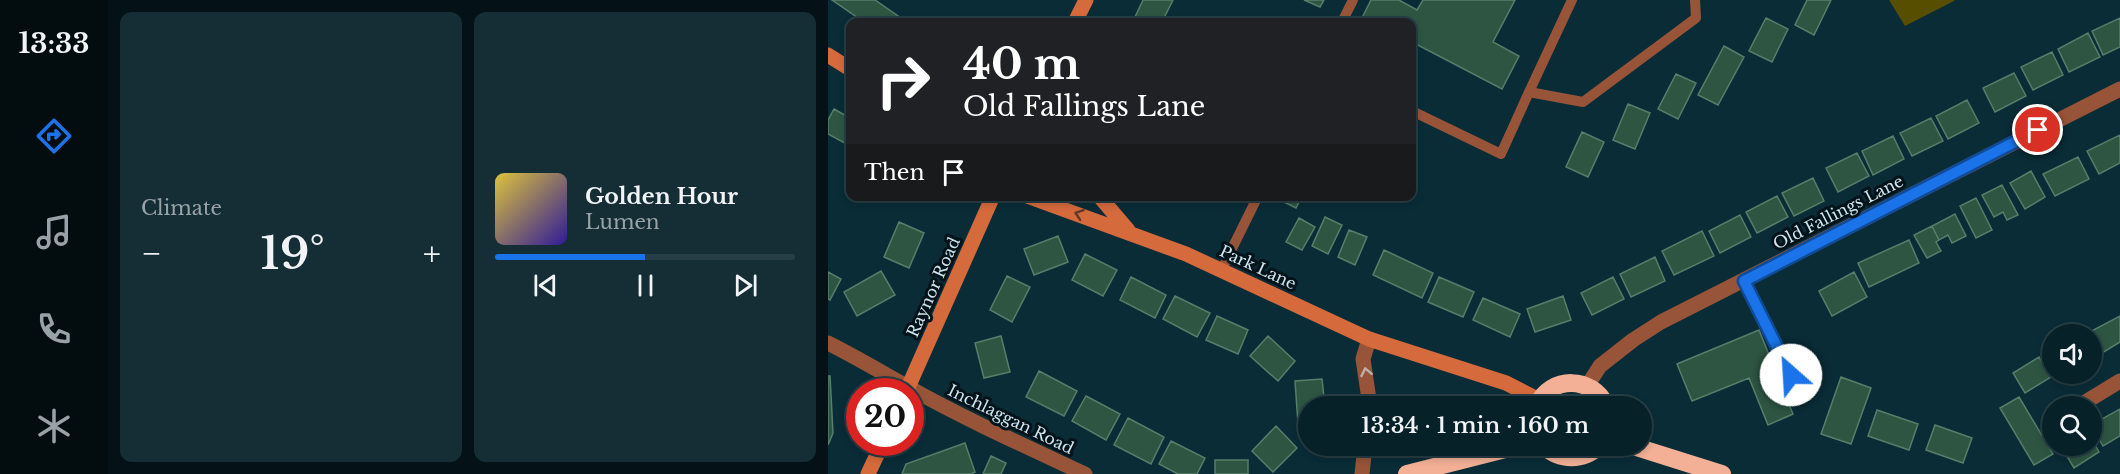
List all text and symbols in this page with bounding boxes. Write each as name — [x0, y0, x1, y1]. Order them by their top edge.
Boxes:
text: 13:33 — [18, 27, 90, 60]
text: 40 m — [963, 38, 1080, 90]
icon: right — [864, 42, 942, 120]
text: Old Fallings Lane — [963, 90, 1205, 123]
pin — [2012, 104, 2063, 155]
icon: arrive — [2021, 113, 2054, 146]
icon: directions — [33, 115, 75, 157]
icon: arrive — [937, 156, 970, 189]
text: Then — [864, 159, 925, 186]
street label: Old Fallings Lane — [1770, 171, 1906, 253]
text: Golden Hour — [585, 183, 738, 210]
text: Climate — [141, 196, 222, 220]
one-way arrow — [1074, 209, 1085, 222]
text: Lumen — [585, 210, 660, 234]
icon: music — [33, 211, 75, 253]
text: 19° — [260, 225, 325, 281]
text: − — [141, 233, 162, 274]
text: + — [423, 233, 441, 274]
street label: Raynor Road — [902, 234, 964, 340]
street label: Park Lane — [1217, 241, 1299, 293]
icon: previous — [529, 269, 562, 302]
icon: pause — [629, 269, 662, 302]
icon: next — [729, 269, 762, 302]
icon: phone — [33, 308, 75, 350]
map controls — [2042, 324, 2102, 456]
button: sound — [2042, 324, 2102, 384]
position arrow — [1759, 343, 1823, 407]
one-way arrow — [1360, 368, 1373, 378]
speed limit sign: 20 — [846, 378, 924, 456]
street label: Inchlaggan Road — [945, 380, 1077, 458]
button: search — [2042, 396, 2102, 456]
icon: climate — [33, 405, 75, 447]
text: 13:34 · 1 min · 160 m — [1361, 412, 1589, 439]

